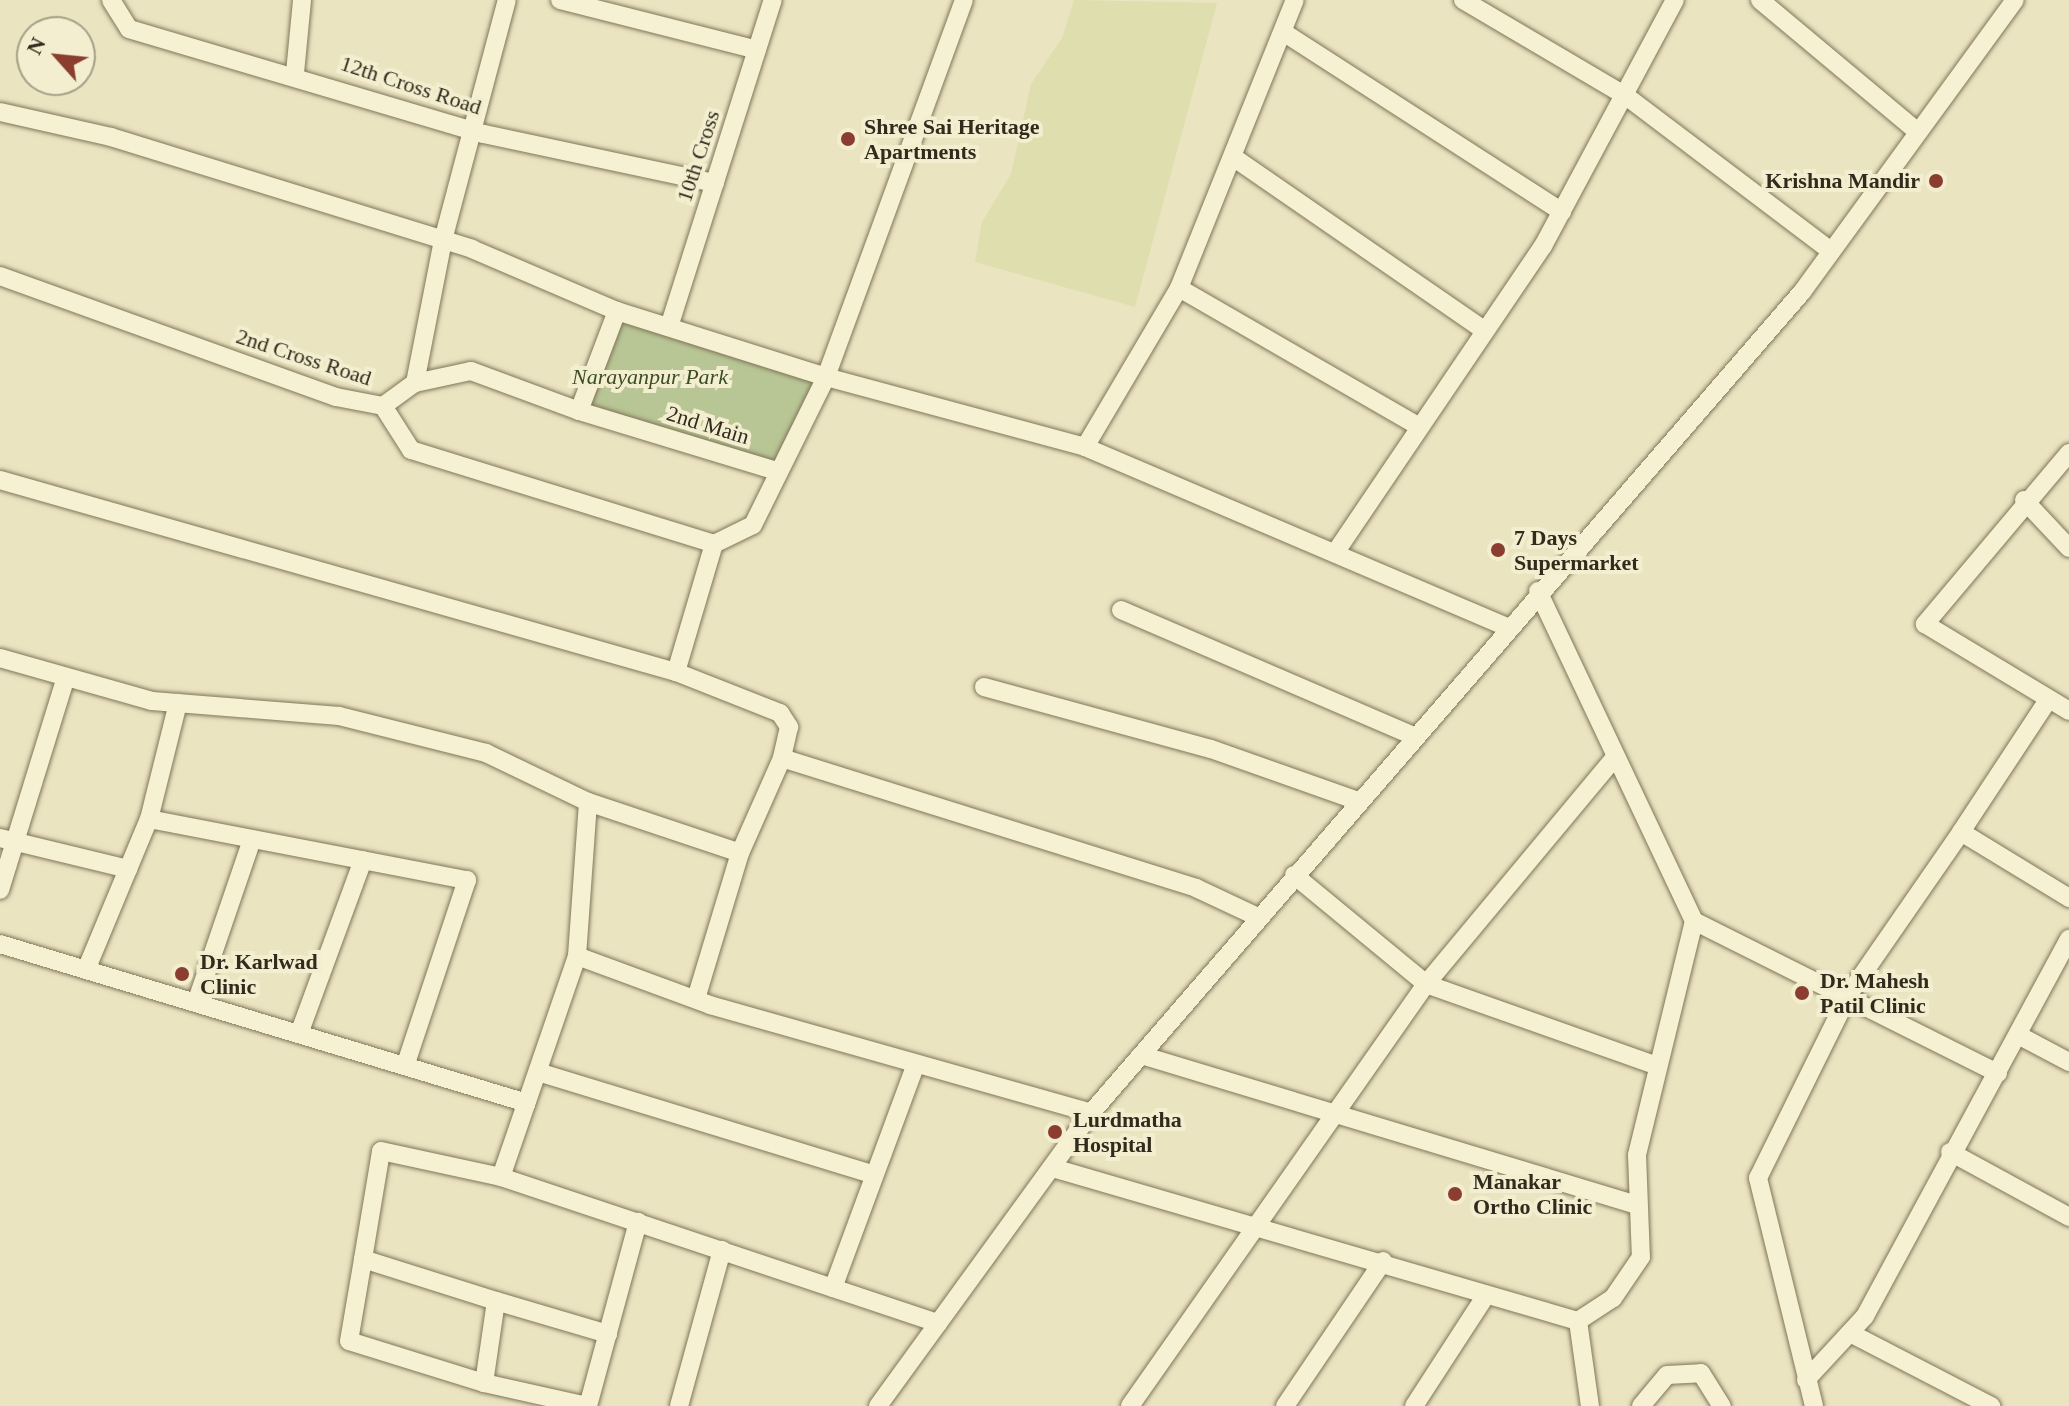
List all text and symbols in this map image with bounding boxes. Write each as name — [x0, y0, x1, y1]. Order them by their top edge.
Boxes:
north arrow — [16, 16, 96, 96]
text: N — [21, 33, 51, 59]
street label: 12th Cross Road — [337, 50, 485, 120]
street label: 10th Cross — [671, 107, 725, 205]
place label: Shree Sai Heritage Apartments — [864, 113, 1040, 164]
marker: Shree Sai Heritage Apartments — [839, 130, 857, 148]
place label: Krishna Mandir — [1765, 168, 1920, 194]
marker: Krishna Mandir — [1927, 172, 1945, 190]
street label: 2nd Cross Road — [233, 323, 375, 391]
park label: Narayanpur Park — [572, 364, 728, 390]
street label: 2nd Main — [664, 400, 752, 450]
place label: 7 Days Supermarket — [1514, 524, 1639, 576]
marker: 7 Days Supermarket — [1489, 541, 1507, 559]
place label: Dr. Karlwad Clinic — [200, 948, 318, 1000]
marker: Dr. Karlwad Clinic — [171, 963, 193, 985]
place label: Dr. Mahesh Patil Clinic — [1820, 967, 1929, 1018]
marker: Dr. Mahesh Patil Clinic — [1791, 982, 1813, 1004]
place label: Lurdmatha Hospital — [1073, 1106, 1182, 1158]
marker: Lurdmatha Hospital — [1044, 1121, 1066, 1143]
place label: Manakar Ortho Clinic — [1473, 1168, 1592, 1220]
marker: Manakar Ortho Clinic — [1444, 1183, 1466, 1205]

